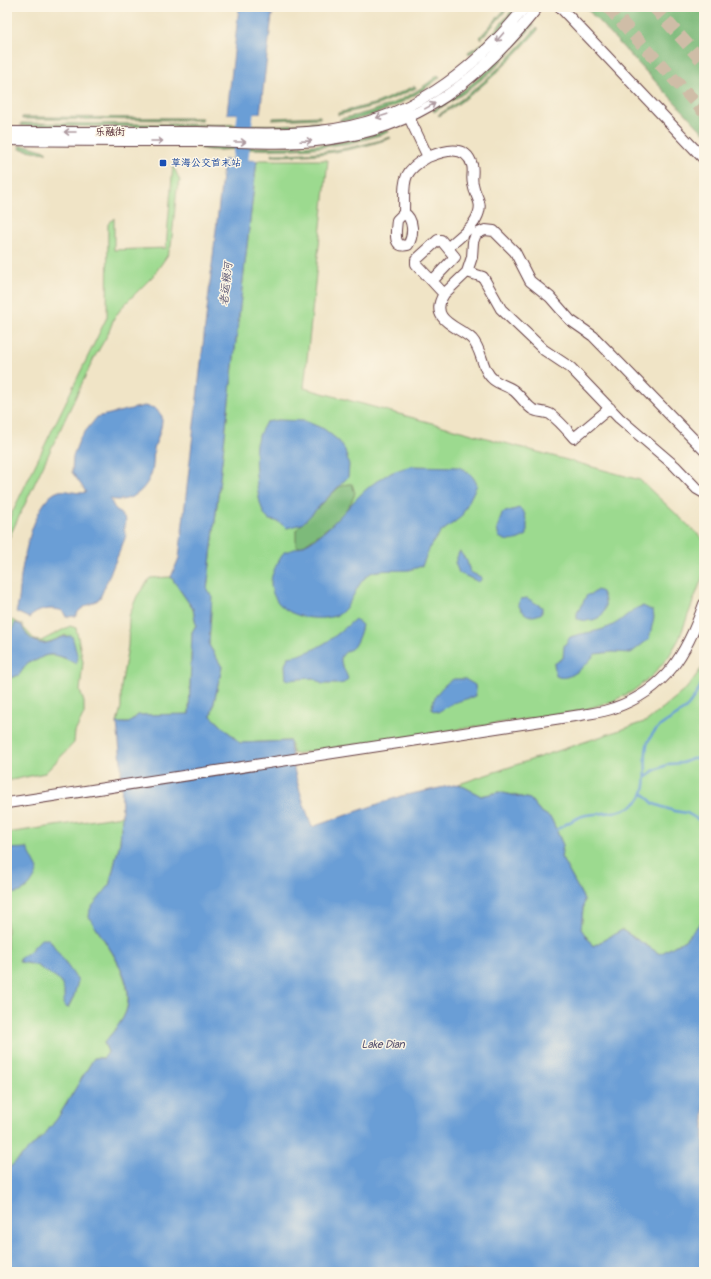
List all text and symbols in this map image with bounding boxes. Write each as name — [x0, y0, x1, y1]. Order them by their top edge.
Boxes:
one-way arrow — [495, 32, 505, 42]
one-way arrow — [424, 102, 436, 109]
one-way arrow — [375, 113, 388, 120]
street label: 乐融街 — [95, 126, 125, 138]
one-way arrow — [64, 128, 77, 136]
one-way arrow — [150, 137, 163, 145]
one-way arrow — [233, 138, 246, 146]
one-way arrow — [299, 138, 312, 145]
place label: 草海公交首末站 — [171, 157, 241, 169]
marker: 草海公交首末站 — [158, 158, 168, 168]
water label: 老运粮河 — [217, 259, 235, 307]
water label: Lake Dian — [361, 1038, 406, 1051]

